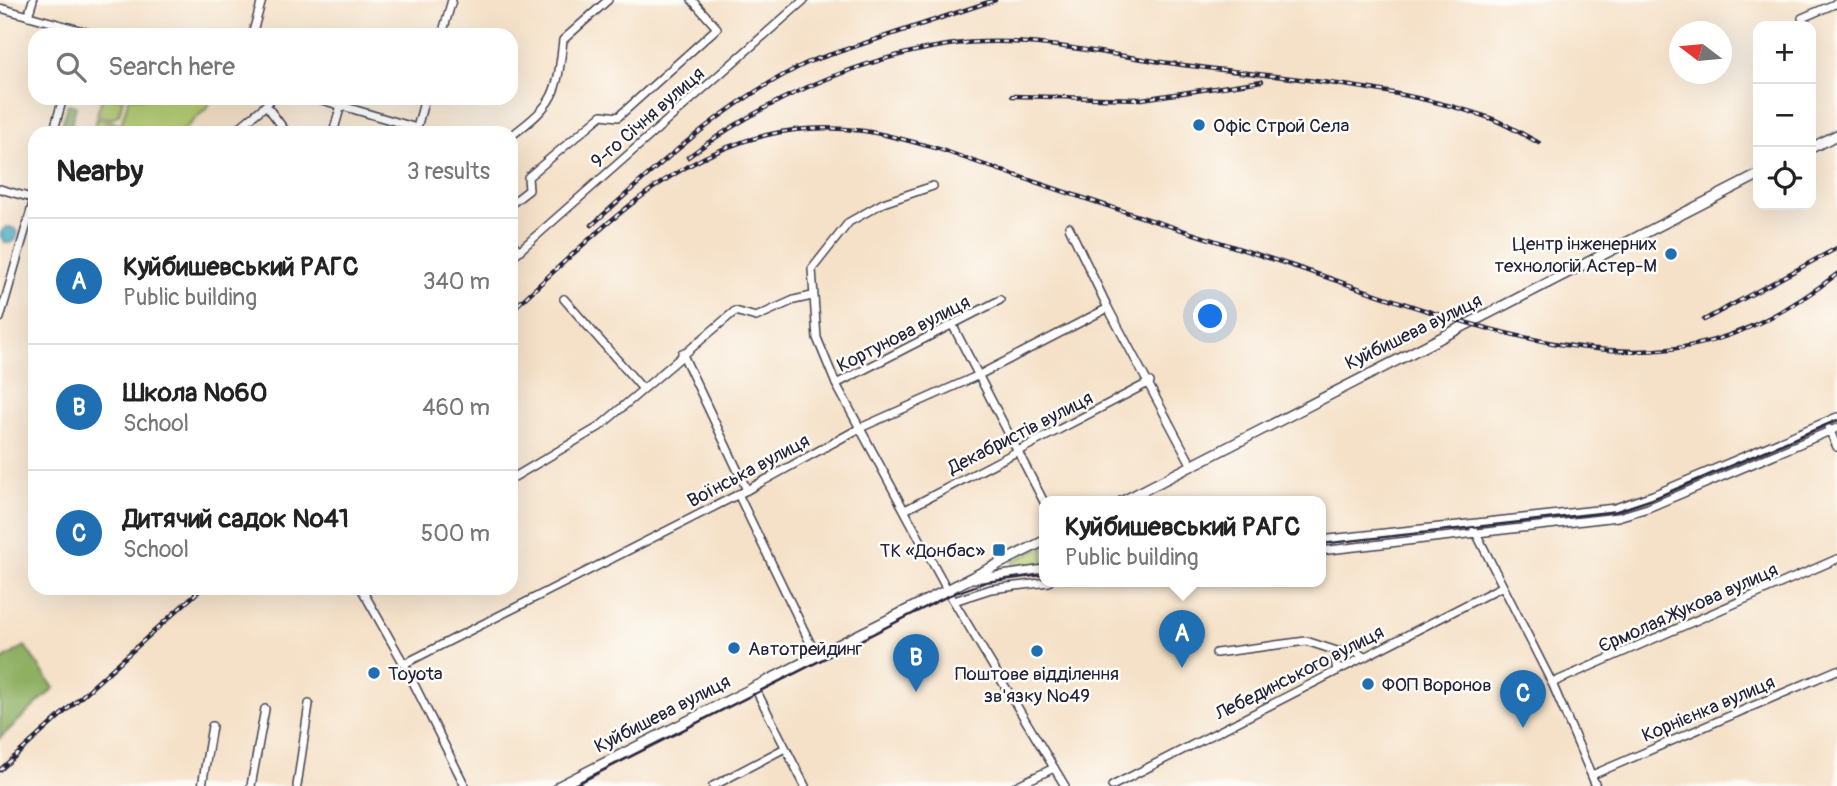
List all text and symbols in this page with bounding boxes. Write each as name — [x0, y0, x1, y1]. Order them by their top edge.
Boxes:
north arrow — [1669, 21, 1732, 84]
map controls — [1753, 21, 1816, 210]
button: + — [1753, 21, 1816, 84]
search box — [28, 28, 518, 105]
icon: search — [52, 48, 90, 86]
text: Search here — [108, 51, 235, 83]
street label: 9-го Січня вулиця — [586, 62, 709, 174]
button: − — [1753, 84, 1816, 147]
place label: Офіс Строй Села — [1213, 114, 1349, 138]
marker: Офіс Строй Села — [1191, 117, 1207, 133]
button: locate — [1753, 147, 1816, 210]
text: Nearby — [56, 153, 143, 190]
text: 3 results — [407, 157, 490, 186]
place label: Центр інженерних технологій Астер-М — [1494, 232, 1657, 278]
marker: Центр інженерних технологій Астер-М — [1663, 246, 1679, 262]
text: Куйбишевський РАГС — [123, 251, 359, 283]
text: A — [72, 267, 86, 296]
text: 340 m — [423, 267, 490, 296]
text: Public building — [123, 283, 257, 312]
street label: Куйбишева вулиця — [1341, 288, 1486, 375]
street label: Кортунова вулиця — [833, 290, 974, 378]
your location — [1193, 299, 1227, 333]
text: Школа №60 — [123, 377, 267, 409]
street label: Декабристів вулиця — [943, 386, 1097, 480]
text: B — [72, 393, 86, 422]
text: 460 m — [422, 393, 490, 422]
text: School — [123, 409, 189, 438]
street label: Воїнська вулиця — [683, 429, 814, 513]
popup — [1039, 496, 1326, 587]
text: Дитячий садок №41 — [123, 503, 349, 535]
text: Куйбишевський РАГС — [1065, 511, 1300, 543]
text: C — [72, 519, 86, 548]
text: 500 m — [421, 519, 490, 548]
text: School — [123, 535, 189, 564]
place label: ТК «Донбас» — [880, 539, 985, 563]
marker: ТК «Донбас» — [991, 542, 1007, 558]
text: Public building — [1065, 543, 1199, 572]
street label: Єрмолая Жукова вулиця — [1595, 558, 1782, 658]
pin: A — [1159, 610, 1205, 668]
street label: Лебединського вулиця — [1210, 620, 1388, 726]
pin: B — [893, 634, 939, 692]
place label: Автотрейдинг — [748, 637, 863, 661]
marker: Автотрейдинг — [726, 640, 742, 656]
marker: Поштове відділення зв'язку №49 — [1029, 643, 1045, 659]
place label: Toyota — [388, 662, 443, 686]
place label: Поштове відділення зв'язку №49 — [955, 662, 1119, 708]
marker: Toyota — [366, 665, 382, 681]
street label: Куйбишева вулиця — [590, 669, 735, 758]
pin: C — [1500, 670, 1546, 728]
street label: Корнієнка вулиця — [1638, 670, 1779, 748]
place label: ФОП Воронов — [1382, 673, 1491, 697]
marker: ФОП Воронов — [1360, 676, 1376, 692]

